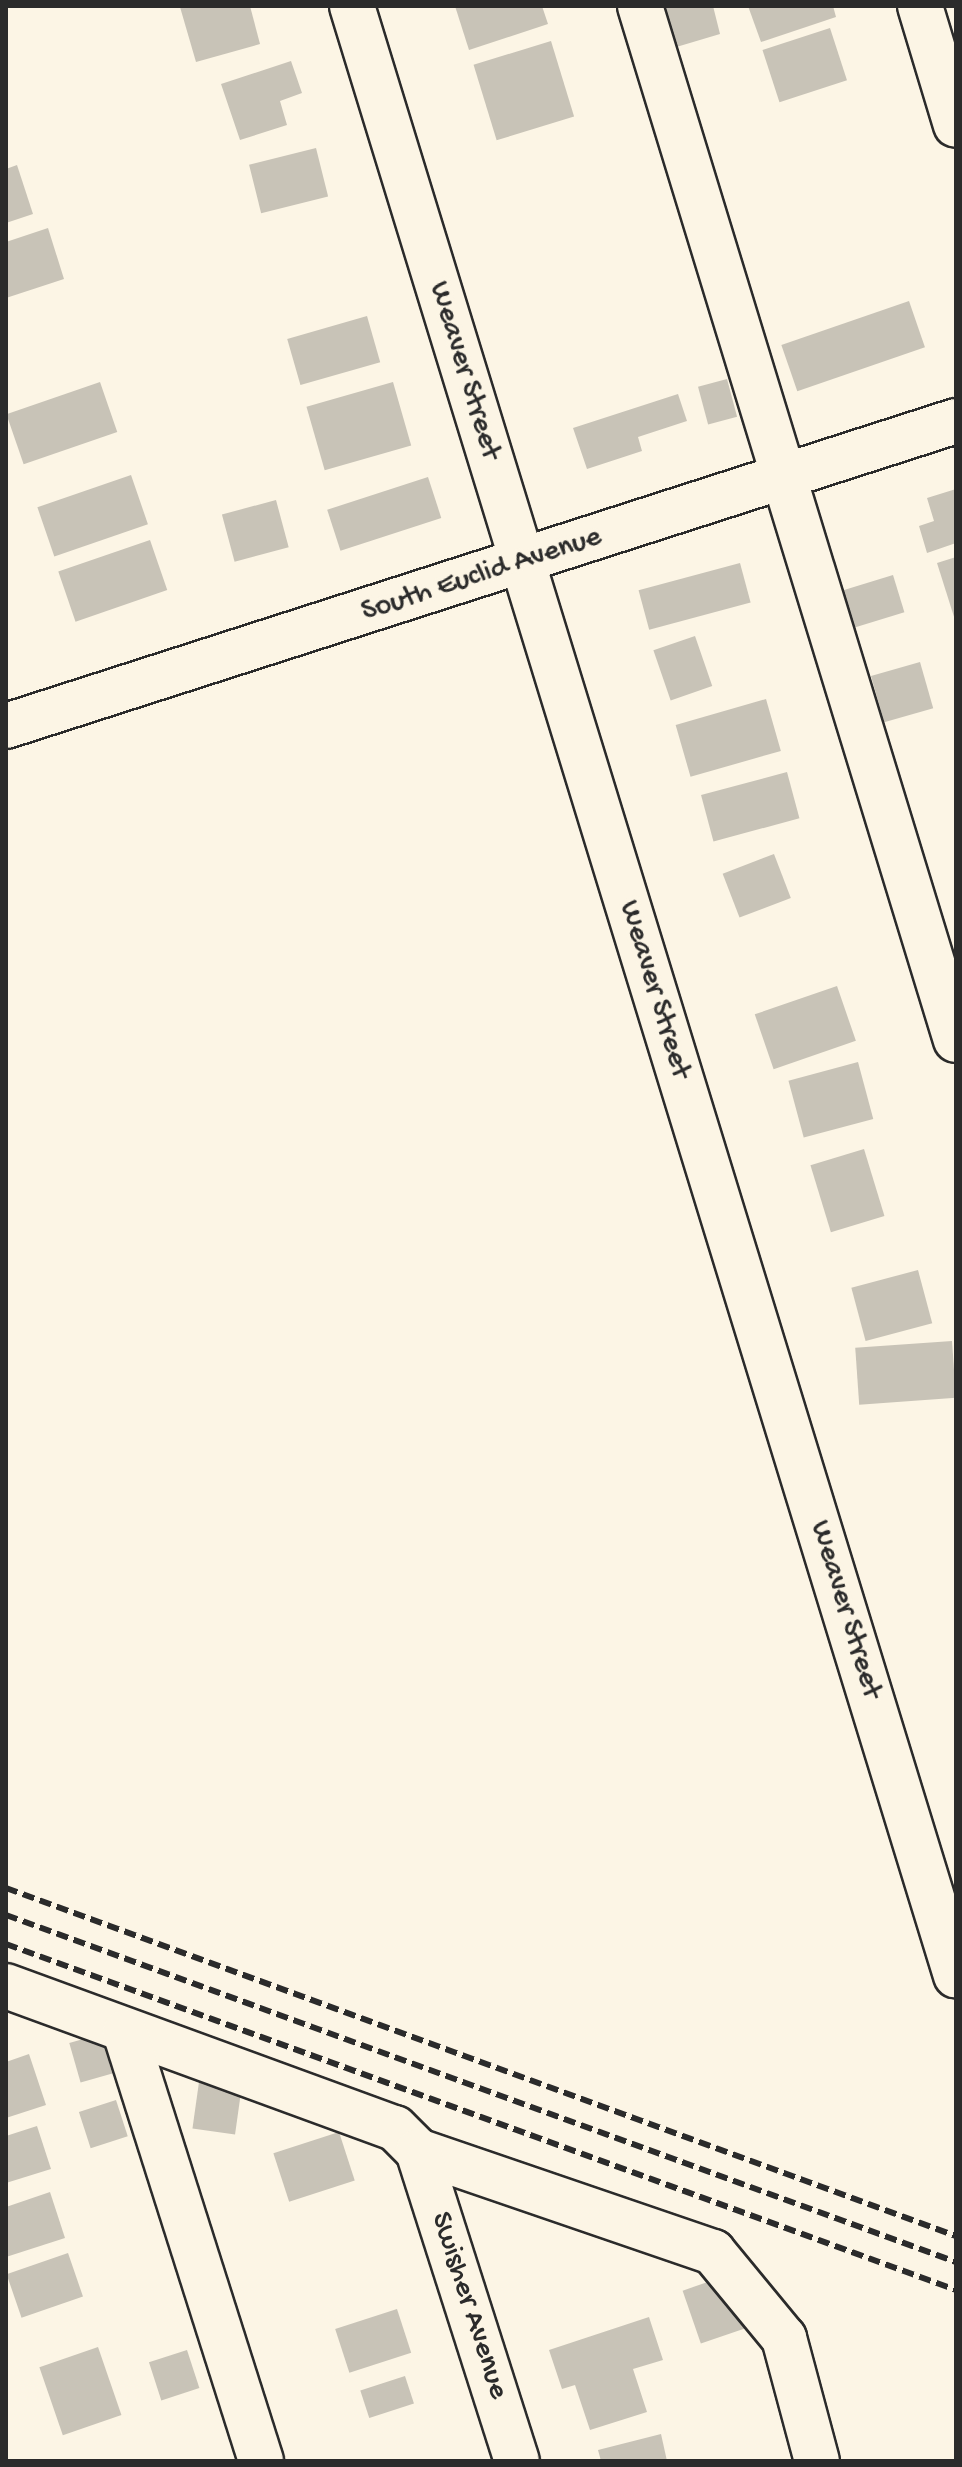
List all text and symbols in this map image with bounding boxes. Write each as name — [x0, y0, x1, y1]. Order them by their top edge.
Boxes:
street label: Weaver Street — [419, 278, 507, 464]
street label: South Euclid Avenue — [358, 520, 606, 632]
street label: Weaver Street — [609, 897, 697, 1083]
street label: Weaver Street — [800, 1517, 888, 1703]
street label: Swisher Avenue — [421, 2208, 515, 2404]

